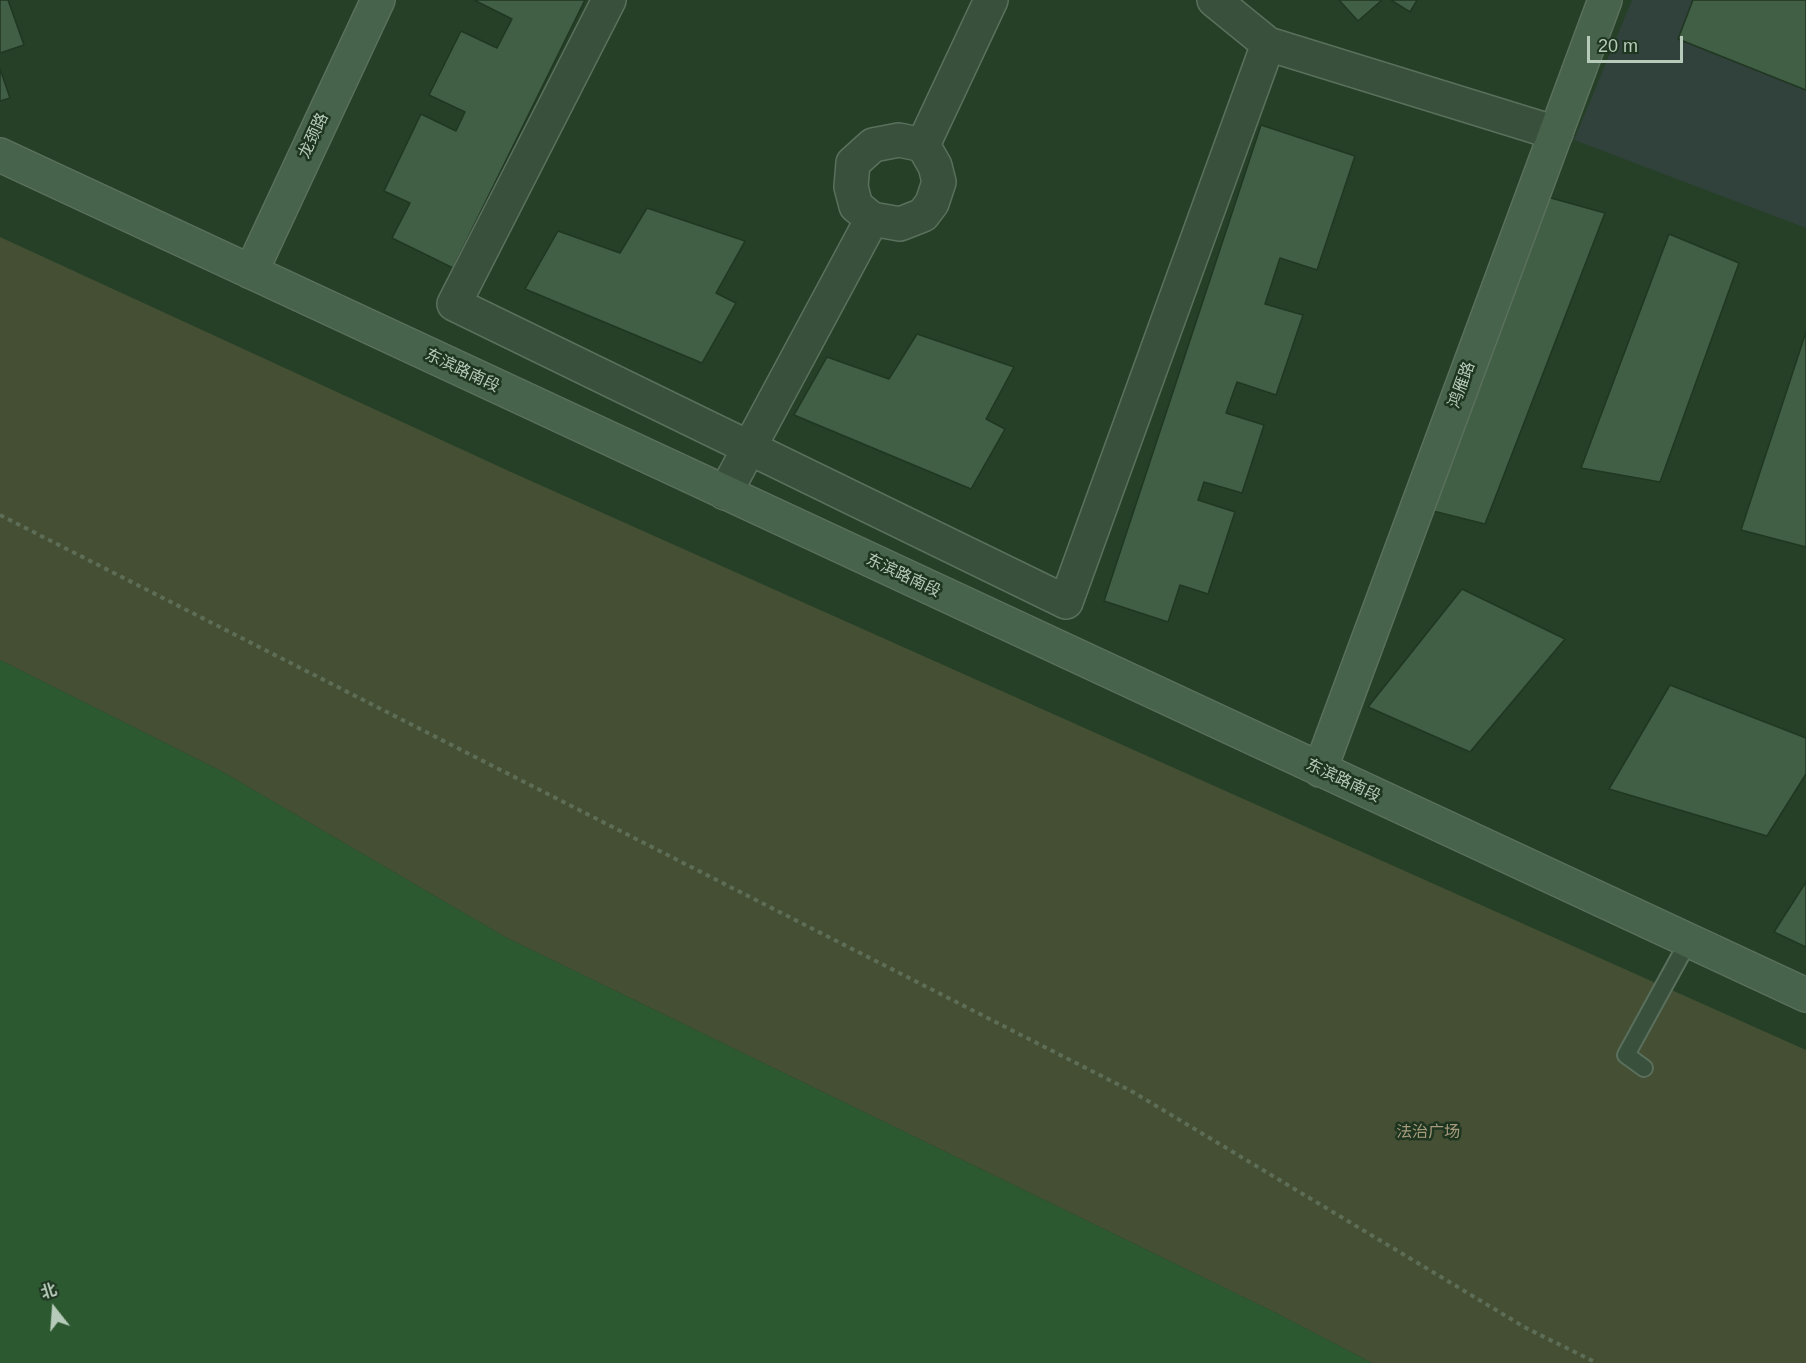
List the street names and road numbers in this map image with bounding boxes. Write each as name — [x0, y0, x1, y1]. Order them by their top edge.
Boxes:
street label: 龙颈路 — [295, 110, 333, 162]
street label: 东滨路南段 — [422, 345, 502, 397]
street label: 鸿雁路 — [1445, 359, 1479, 411]
street label: 东滨路南段 — [863, 550, 943, 602]
street label: 东滨路南段 — [1303, 755, 1383, 807]

